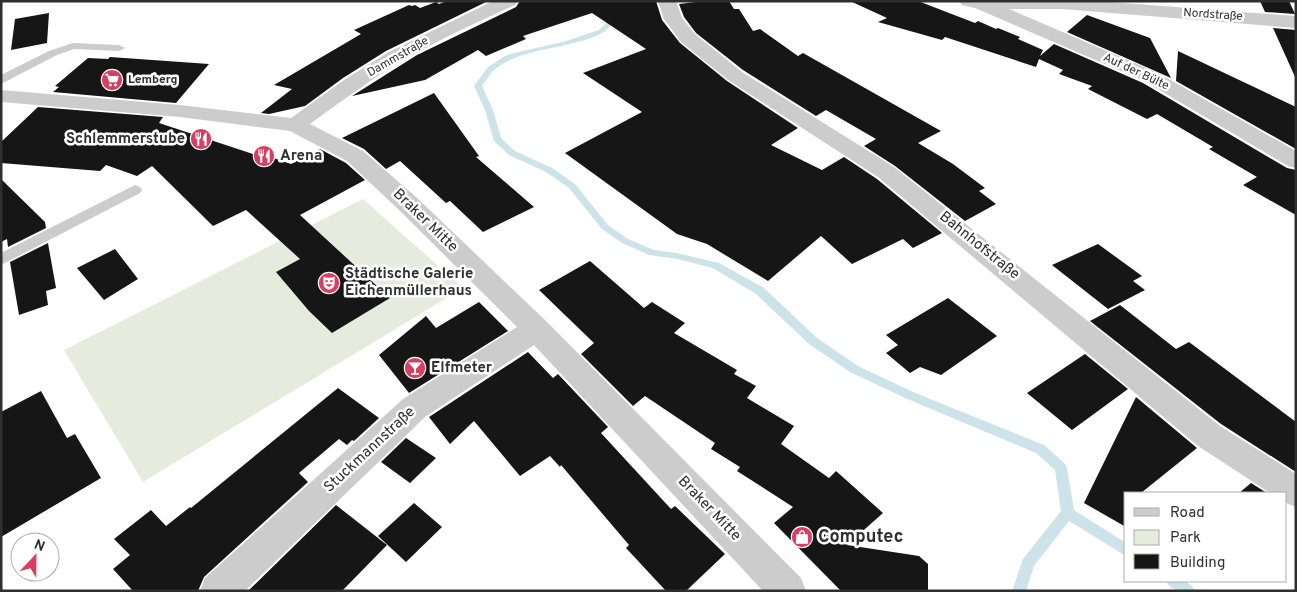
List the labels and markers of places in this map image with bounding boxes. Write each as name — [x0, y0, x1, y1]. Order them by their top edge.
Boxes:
supermarket icon: Lemberg — [100, 68, 124, 92]
place label: Lemberg — [128, 72, 177, 88]
restaurant icon: Schlemmerstube — [189, 127, 213, 151]
place label: Schlemmerstube — [66, 130, 185, 149]
restaurant icon: Arena — [252, 144, 276, 168]
place label: Arena — [280, 147, 322, 166]
place label: Städtische Galerie Eichenmüllerhaus — [345, 265, 473, 301]
theatre icon: Städtische Galerie Eichenmüllerhaus — [317, 271, 341, 295]
bar icon: Elfmeter — [403, 356, 427, 380]
place label: Elfmeter — [431, 359, 493, 378]
shop icon: Computec — [790, 525, 814, 549]
place label: Computec — [818, 526, 903, 549]

